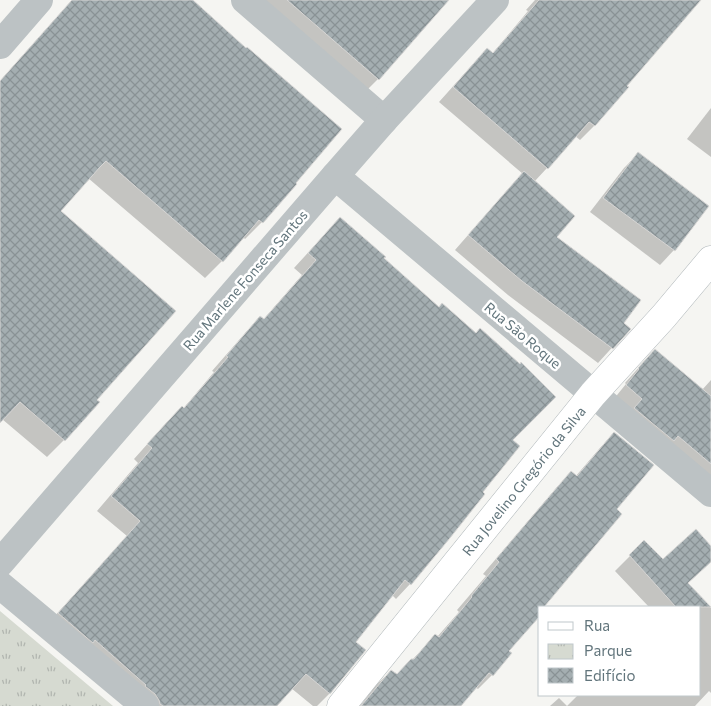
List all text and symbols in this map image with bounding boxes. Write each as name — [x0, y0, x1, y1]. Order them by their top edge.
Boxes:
street label: Rua Marlene Fonseca Santos — [179, 206, 311, 354]
street label: Rua São Roque — [481, 298, 565, 372]
street label: Rua Jovelino Gregório da Silva — [458, 402, 589, 558]
legend — [538, 606, 701, 696]
text: Rua — [584, 616, 610, 634]
text: Parque — [584, 641, 632, 659]
text: Edifício — [584, 666, 635, 684]

